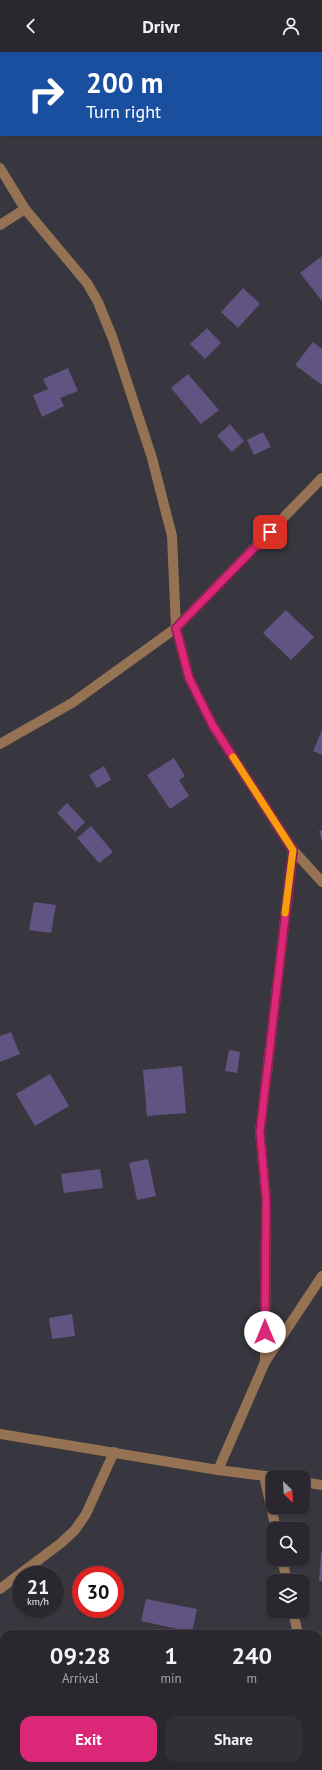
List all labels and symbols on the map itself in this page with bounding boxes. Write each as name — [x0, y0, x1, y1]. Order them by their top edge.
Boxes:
pin — [253, 515, 287, 549]
position arrow — [244, 1311, 286, 1353]
north arrow — [266, 1470, 310, 1514]
speed limit sign: 30 — [72, 1566, 124, 1618]

